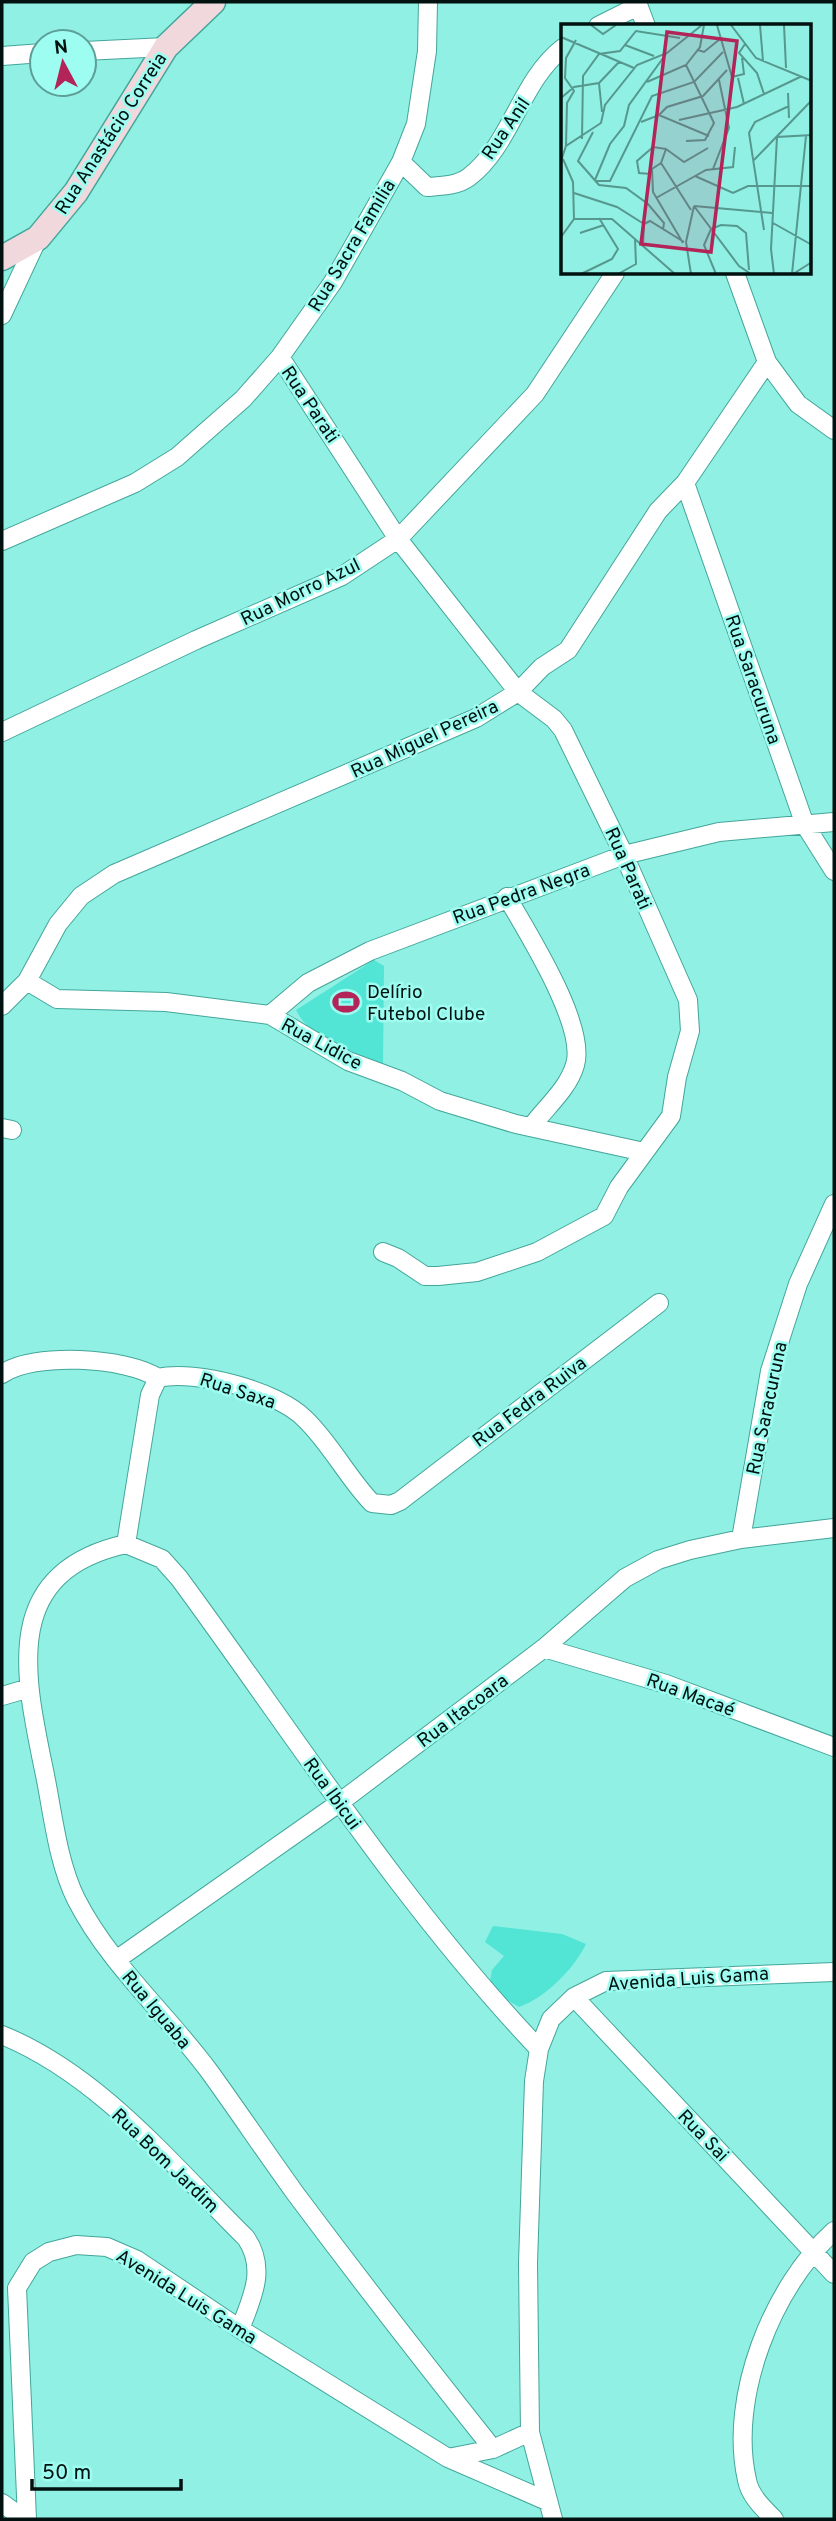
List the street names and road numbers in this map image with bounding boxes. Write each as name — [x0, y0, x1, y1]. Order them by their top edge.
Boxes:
street label: Rua Anastácio Correia — [50, 49, 173, 219]
street label: Rua Anil — [477, 93, 536, 165]
street label: Rua Sacra Familia — [304, 175, 402, 317]
street label: Rua Parati — [275, 362, 344, 448]
street label: Rua Morro Azul — [237, 553, 365, 632]
street label: Rua Saracuruna — [719, 612, 786, 748]
street label: Rua Miguel Pereira — [347, 695, 502, 785]
street label: Rua Parati — [598, 824, 656, 914]
street label: Rua Pedra Negra — [450, 859, 594, 931]
street label: Rua Lidice — [276, 1013, 366, 1076]
street label: Rua Saracuruna — [742, 1340, 794, 1477]
street label: Rua Fedra Ruiva — [468, 1352, 592, 1453]
street label: Rua Saxa — [196, 1368, 278, 1415]
street label: Rua Itacoara — [413, 1669, 514, 1754]
street label: Rua Macaé — [643, 1669, 738, 1723]
street label: Rua Ibicui — [297, 1753, 366, 1835]
street label: Avenida Luis Gama — [607, 1962, 770, 1998]
street label: Rua Iguaba — [116, 1966, 195, 2055]
street label: Rua Bom Jardim — [106, 2104, 223, 2219]
street label: Rua Sai — [672, 2105, 733, 2168]
street label: Avenida Luis Gama — [111, 2245, 261, 2351]

